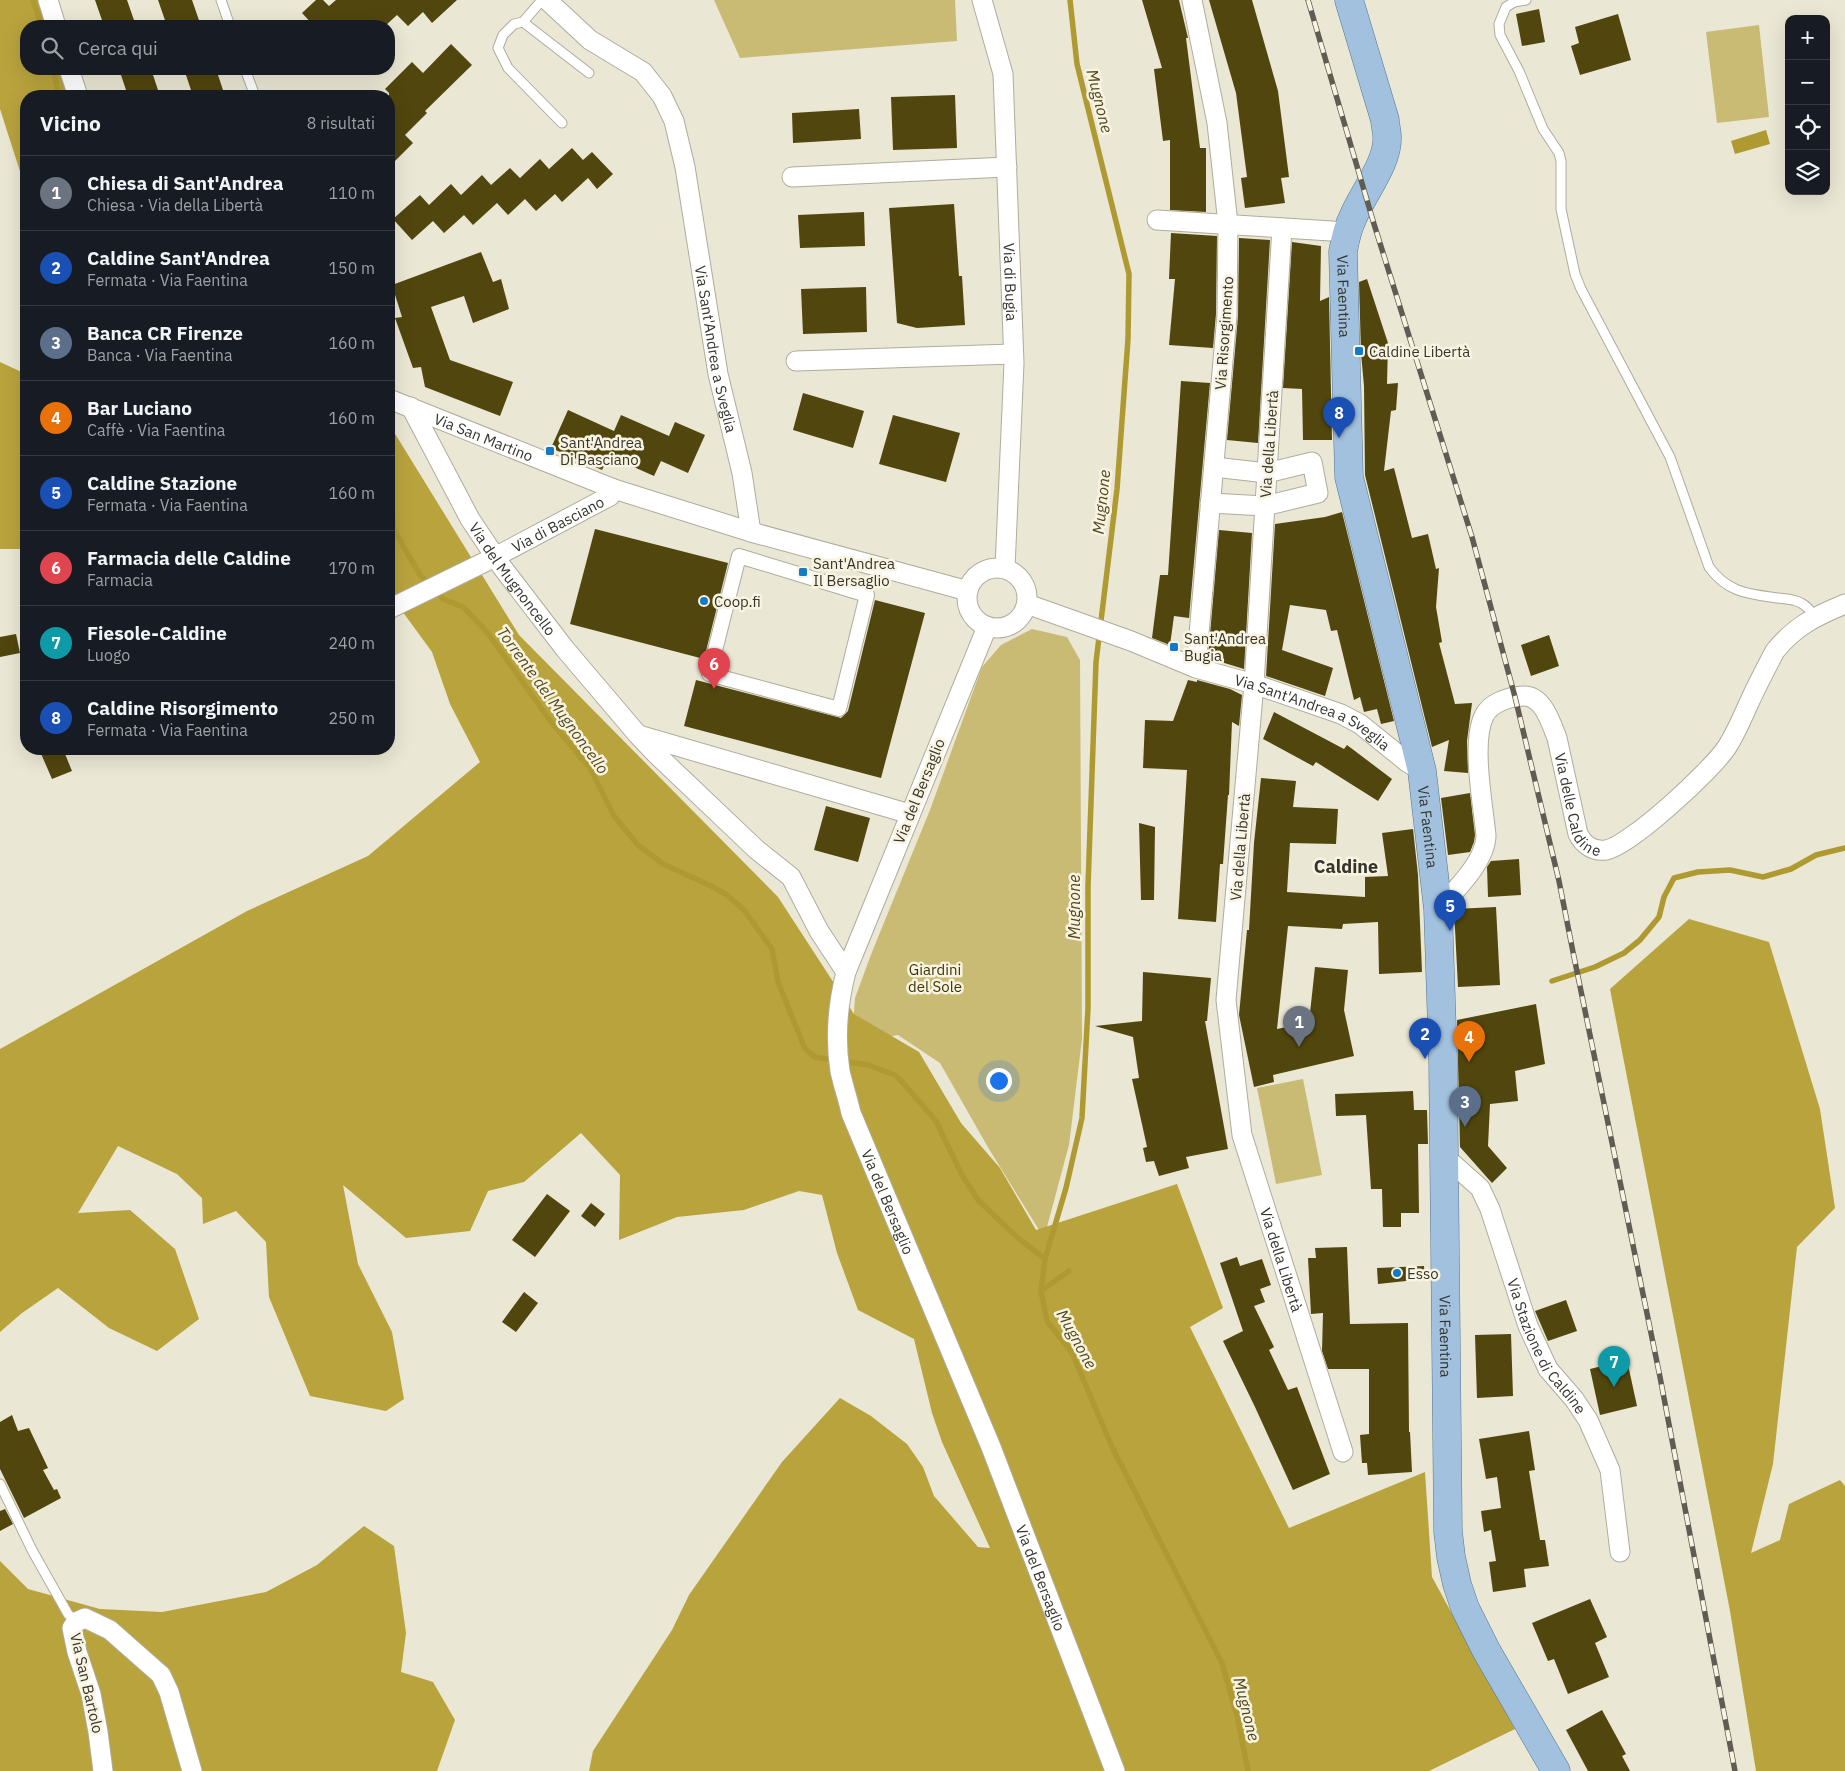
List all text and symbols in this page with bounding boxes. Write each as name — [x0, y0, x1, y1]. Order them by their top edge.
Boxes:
map controls — [1785, 15, 1830, 195]
button: + — [1785, 15, 1830, 60]
search box — [20, 20, 395, 75]
icon: search — [38, 34, 66, 62]
text: Cerca qui — [78, 36, 158, 60]
button: − — [1785, 60, 1830, 105]
water label: Mugnone — [1082, 67, 1118, 135]
button: locate — [1785, 105, 1830, 150]
text: Vicino — [40, 109, 101, 137]
text: 8 risultati — [307, 113, 375, 133]
button: layers — [1785, 150, 1830, 195]
text: Chiesa di Sant'Andrea — [87, 171, 284, 195]
text: 1 — [51, 183, 61, 203]
text: 110 m — [328, 183, 375, 203]
text: Chiesa · Via della Libertà — [87, 195, 263, 215]
street label: Via di Bugia — [1000, 242, 1022, 322]
text: Caldine Sant'Andrea — [87, 246, 270, 270]
street label: Via Faentina — [1334, 255, 1355, 338]
text: 2 — [51, 258, 61, 278]
text: 150 m — [328, 258, 375, 278]
street label: Via Sant'Andrea a Sveglia — [691, 264, 741, 434]
text: Fermata · Via Faentina — [87, 270, 248, 290]
street label: Via Risorgimento — [1211, 276, 1237, 390]
text: Banca CR Firenze — [87, 321, 243, 345]
text: 3 — [51, 333, 61, 353]
text: 160 m — [328, 333, 375, 353]
place label: Caldine Libertà — [1369, 342, 1470, 361]
text: Banca · Via Faentina — [87, 345, 232, 365]
marker: Caldine Libertà — [1353, 345, 1365, 357]
street label: Via della Libertà — [1256, 389, 1282, 499]
text: Bar Luciano — [87, 396, 192, 420]
pin: 8 — [1323, 397, 1355, 438]
text: 4 — [51, 408, 61, 428]
text: 160 m — [328, 408, 375, 428]
street label: Via San Martino — [431, 409, 536, 465]
text: Caffè · Via Faentina — [87, 420, 225, 440]
place label: Sant'Andrea Di Basciano — [560, 433, 642, 469]
marker: Sant'Andrea Di Basciano — [544, 445, 556, 457]
water label: Mugnone — [1088, 469, 1114, 535]
text: Caldine Stazione — [87, 471, 237, 495]
text: 5 — [51, 483, 61, 503]
text: 160 m — [328, 483, 375, 503]
street label: Via di Basciano — [508, 492, 607, 556]
text: Fermata · Via Faentina — [87, 495, 248, 515]
street label: Via del Mugnoncello — [465, 518, 560, 639]
text: Farmacia delle Caldine — [87, 546, 291, 570]
place label: Sant'Andrea Il Bersaglio — [813, 554, 895, 590]
text: 6 — [51, 558, 61, 578]
text: 170 m — [328, 558, 375, 578]
marker: Sant'Andrea Il Bersaglio — [797, 566, 809, 578]
text: Farmacia — [87, 570, 153, 590]
place label: Coop.fi — [714, 592, 761, 611]
marker: Coop.fi — [698, 595, 710, 607]
text: Fiesole-Caldine — [87, 621, 227, 645]
water label: Torrente del Mugnoncello — [493, 622, 613, 778]
place label: Sant'Andrea Bugia — [1184, 629, 1266, 665]
text: 7 — [51, 633, 61, 653]
text: 240 m — [328, 633, 375, 653]
marker: Sant'Andrea Bugia — [1168, 641, 1180, 653]
text: Luogo — [87, 645, 130, 665]
pin: 6 — [698, 648, 730, 689]
street label: Via Sant'Andrea a Sveglia — [1232, 670, 1394, 754]
text: Caldine Risorgimento — [87, 696, 278, 720]
text: 8 — [51, 708, 61, 728]
text: 250 m — [328, 708, 375, 728]
text: Fermata · Via Faentina — [87, 720, 248, 740]
street label: Via del Bersaglio — [889, 736, 949, 846]
street label: Via delle Caldine — [1551, 751, 1603, 860]
street label: Via Faentina — [1414, 785, 1443, 869]
street label: Via della Libertà — [1226, 792, 1254, 902]
district label: Caldine — [1314, 855, 1378, 878]
water label: Mugnone — [1064, 875, 1084, 939]
pin: 5 — [1434, 890, 1466, 931]
park label: Giardini del Sole — [908, 960, 962, 996]
pin: 1 — [1283, 1006, 1315, 1047]
pin: 2 — [1409, 1018, 1441, 1059]
pin: 4 — [1453, 1021, 1485, 1062]
your location — [986, 1068, 1012, 1094]
pin: 3 — [1449, 1086, 1481, 1127]
street label: Via del Bersaglio — [858, 1146, 919, 1257]
street label: Via della Libertà — [1256, 1205, 1307, 1314]
place label: Esso — [1407, 1264, 1439, 1283]
marker: Esso — [1391, 1267, 1403, 1279]
street label: Via Stazione di Caldine — [1504, 1276, 1591, 1417]
street label: Via Faentina — [1436, 1295, 1456, 1378]
water label: Mugnone — [1053, 1306, 1101, 1372]
pin: 7 — [1598, 1346, 1630, 1387]
street label: Via del Bersaglio — [1012, 1522, 1070, 1633]
street label: Via San Bartolo — [66, 1631, 108, 1735]
water label: Mugnone — [1229, 1675, 1265, 1743]

